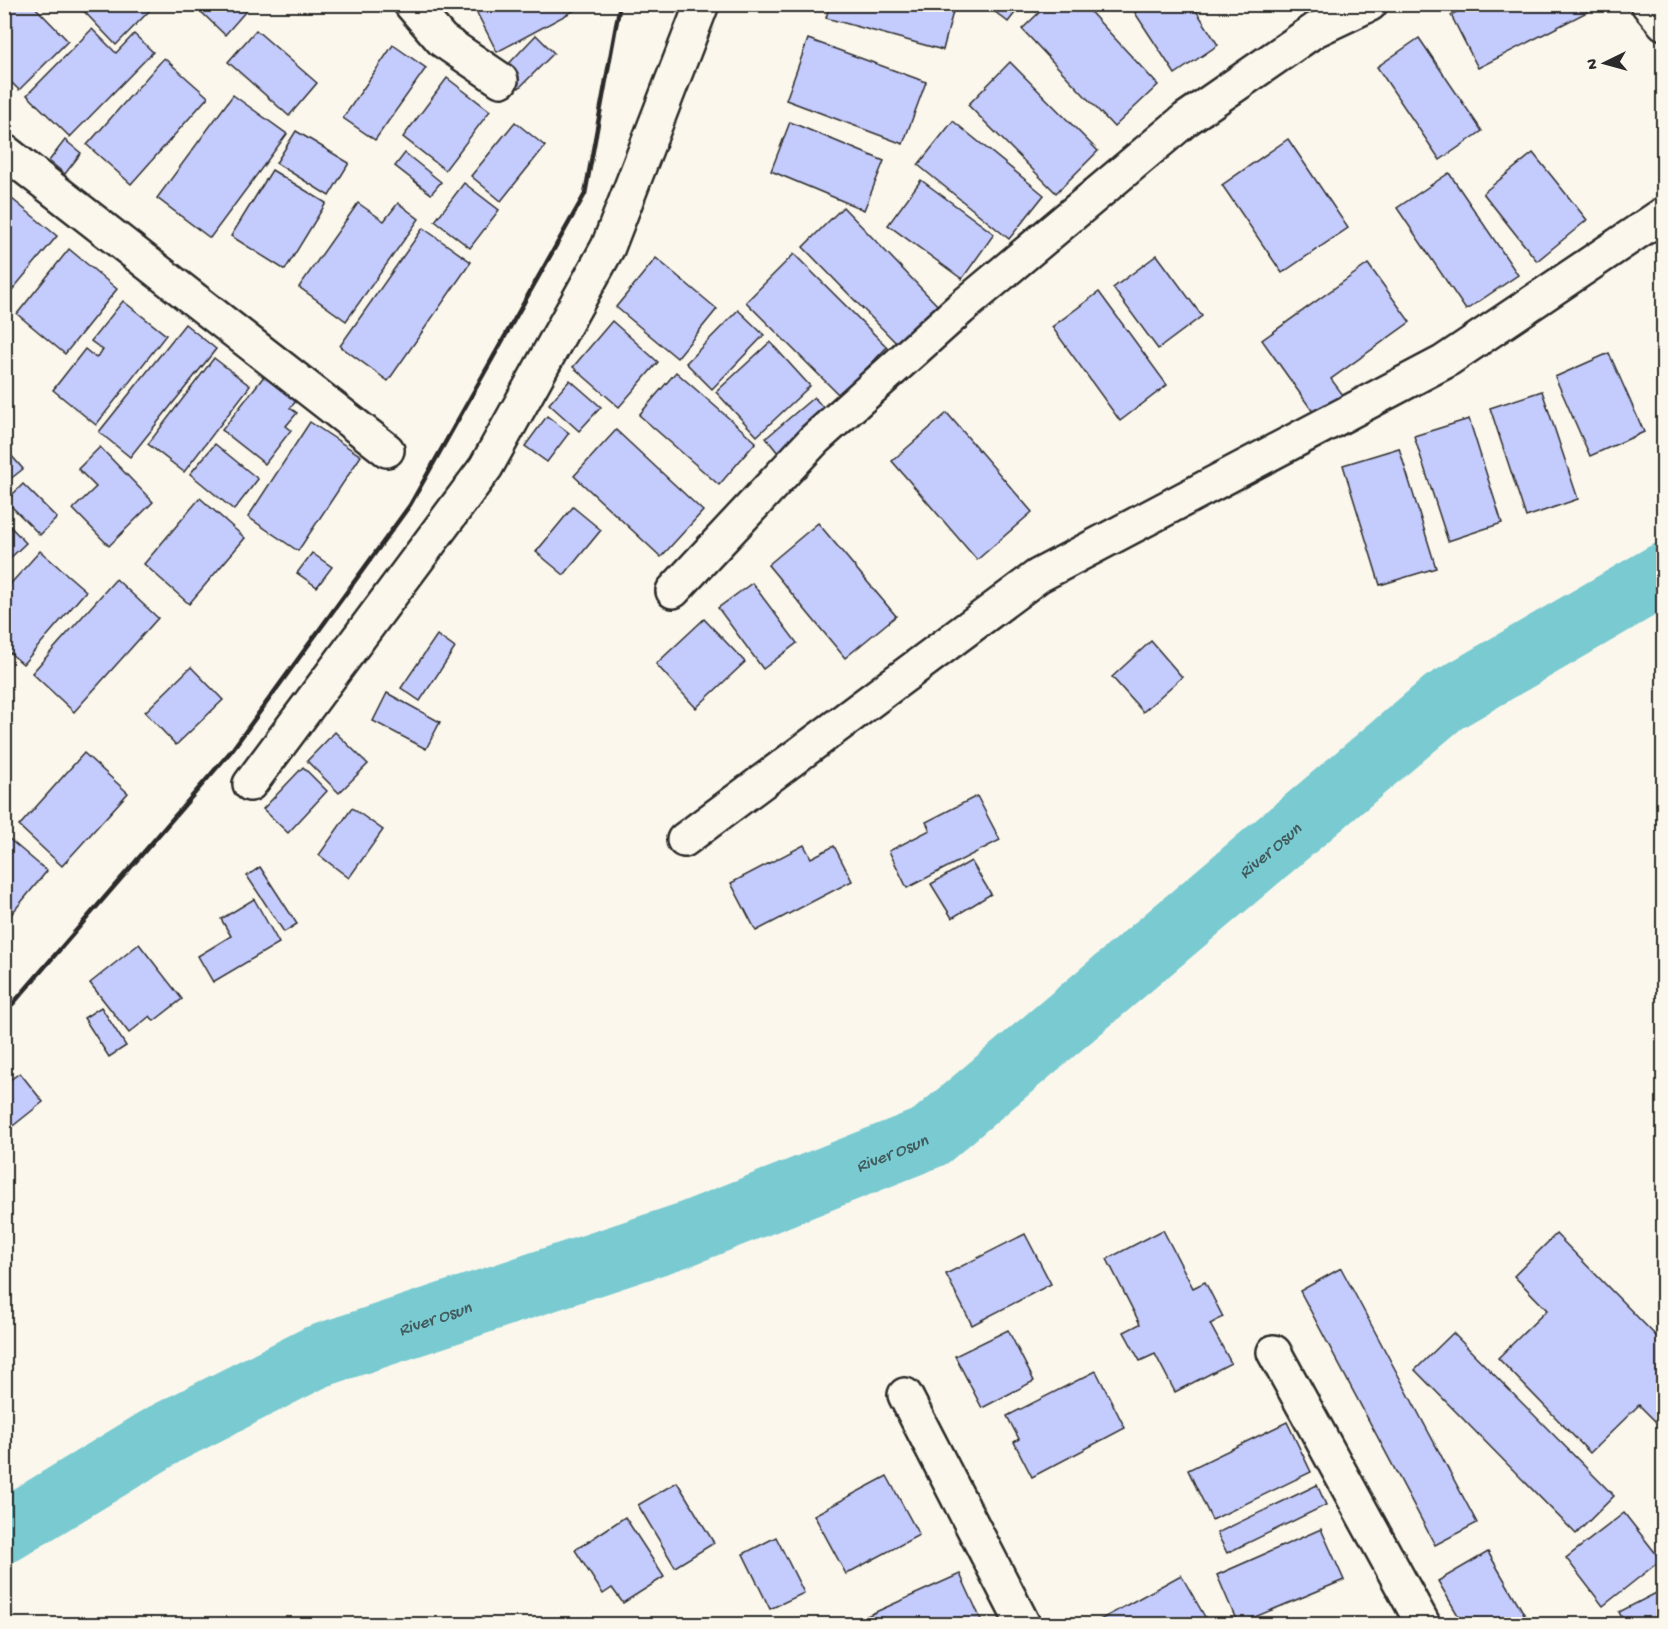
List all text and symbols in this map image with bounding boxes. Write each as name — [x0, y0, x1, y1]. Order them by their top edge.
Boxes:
north arrow — [1575, 33, 1635, 93]
text: N — [1584, 57, 1603, 70]
water label: River Osun — [1235, 819, 1307, 884]
water label: River Osun — [853, 1131, 932, 1178]
water label: River Osun — [396, 1298, 475, 1342]

